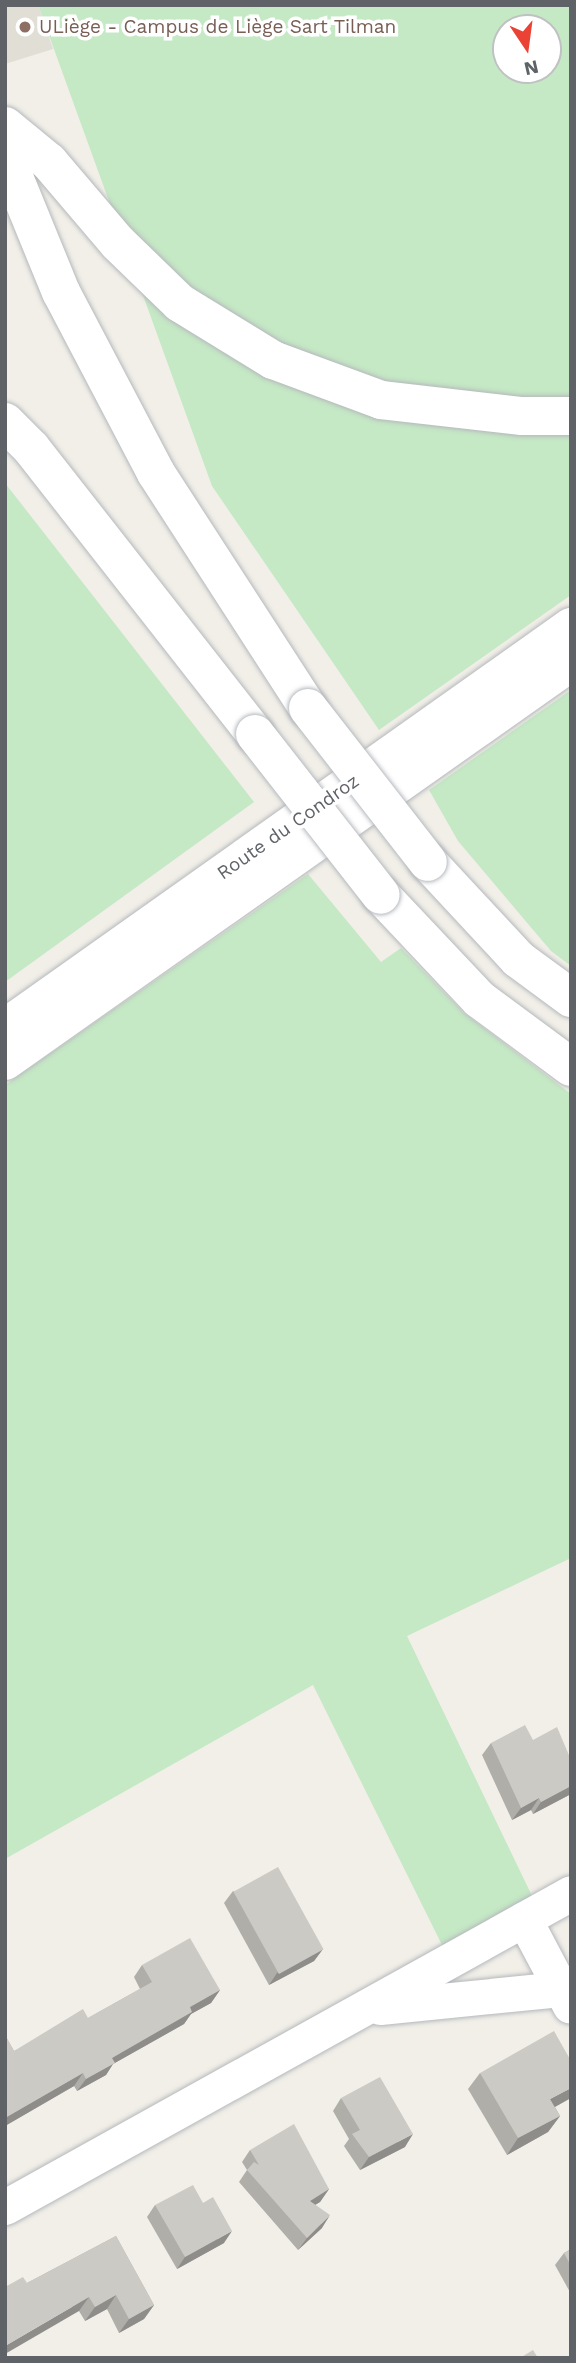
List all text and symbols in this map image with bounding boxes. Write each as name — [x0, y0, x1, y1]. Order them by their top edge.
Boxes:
north arrow — [492, 14, 562, 84]
place label: ULiège - Campus de Liège Sart Tilman — [39, 16, 397, 38]
marker: ULiège - Campus de Liège Sart Tilman — [17, 19, 33, 35]
text: N — [522, 55, 541, 81]
street label: Route du Condroz — [213, 770, 363, 884]

